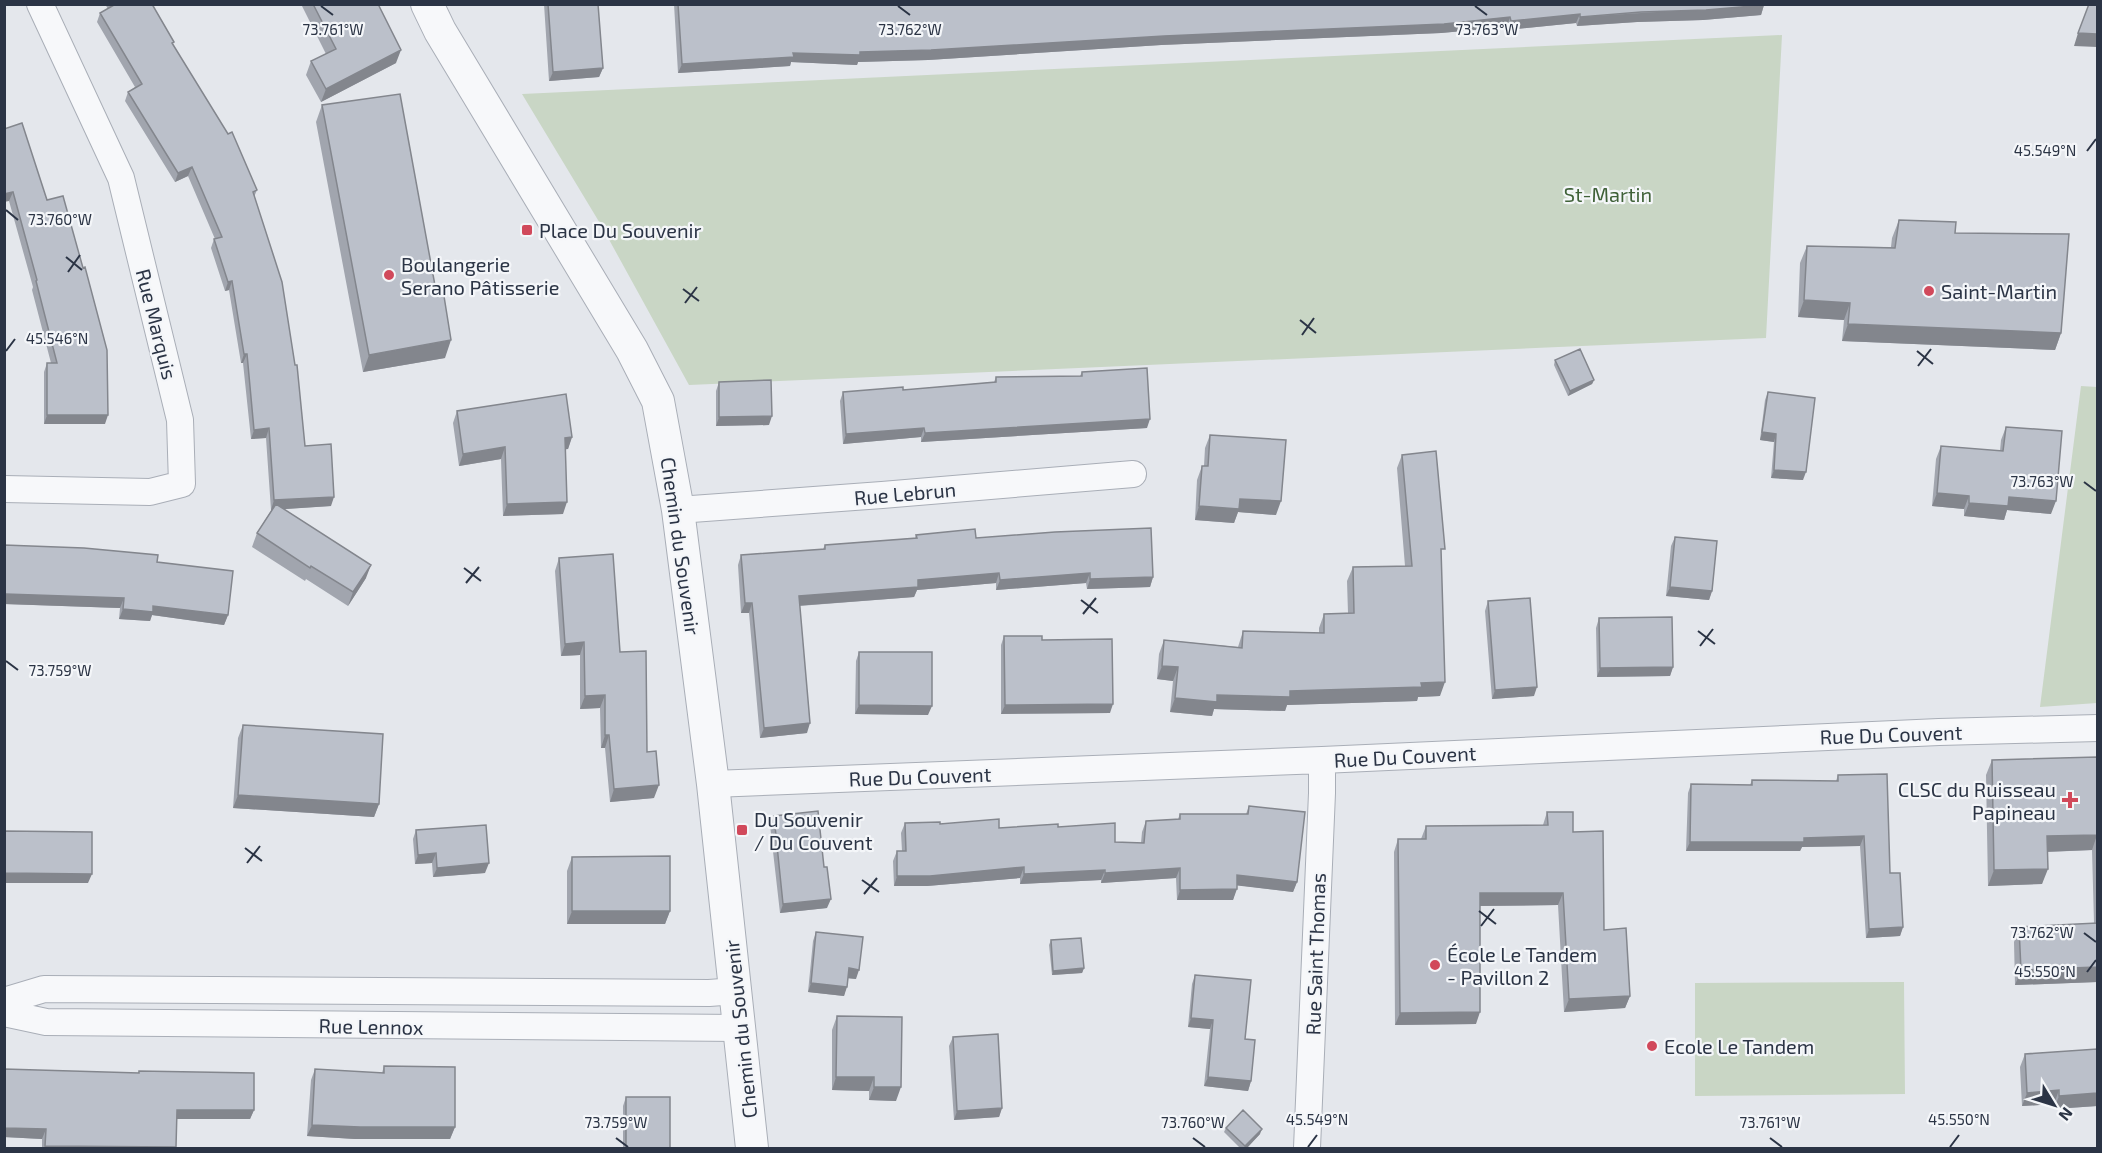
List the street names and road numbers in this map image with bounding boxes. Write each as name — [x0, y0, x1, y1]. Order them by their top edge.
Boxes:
street label: Rue Marquis — [132, 266, 182, 382]
street label: Chemin du Souvenir — [657, 455, 705, 637]
street label: Rue Lebrun — [853, 477, 957, 509]
street label: Rue Du Couvent — [1819, 720, 1963, 748]
street label: Rue Du Couvent — [1333, 740, 1477, 772]
street label: Rue Du Couvent — [848, 762, 992, 790]
street label: Rue Saint Thomas — [1300, 872, 1330, 1036]
street label: Chemin du Souvenir — [719, 939, 761, 1119]
street label: Rue Lennox — [318, 1013, 424, 1039]

